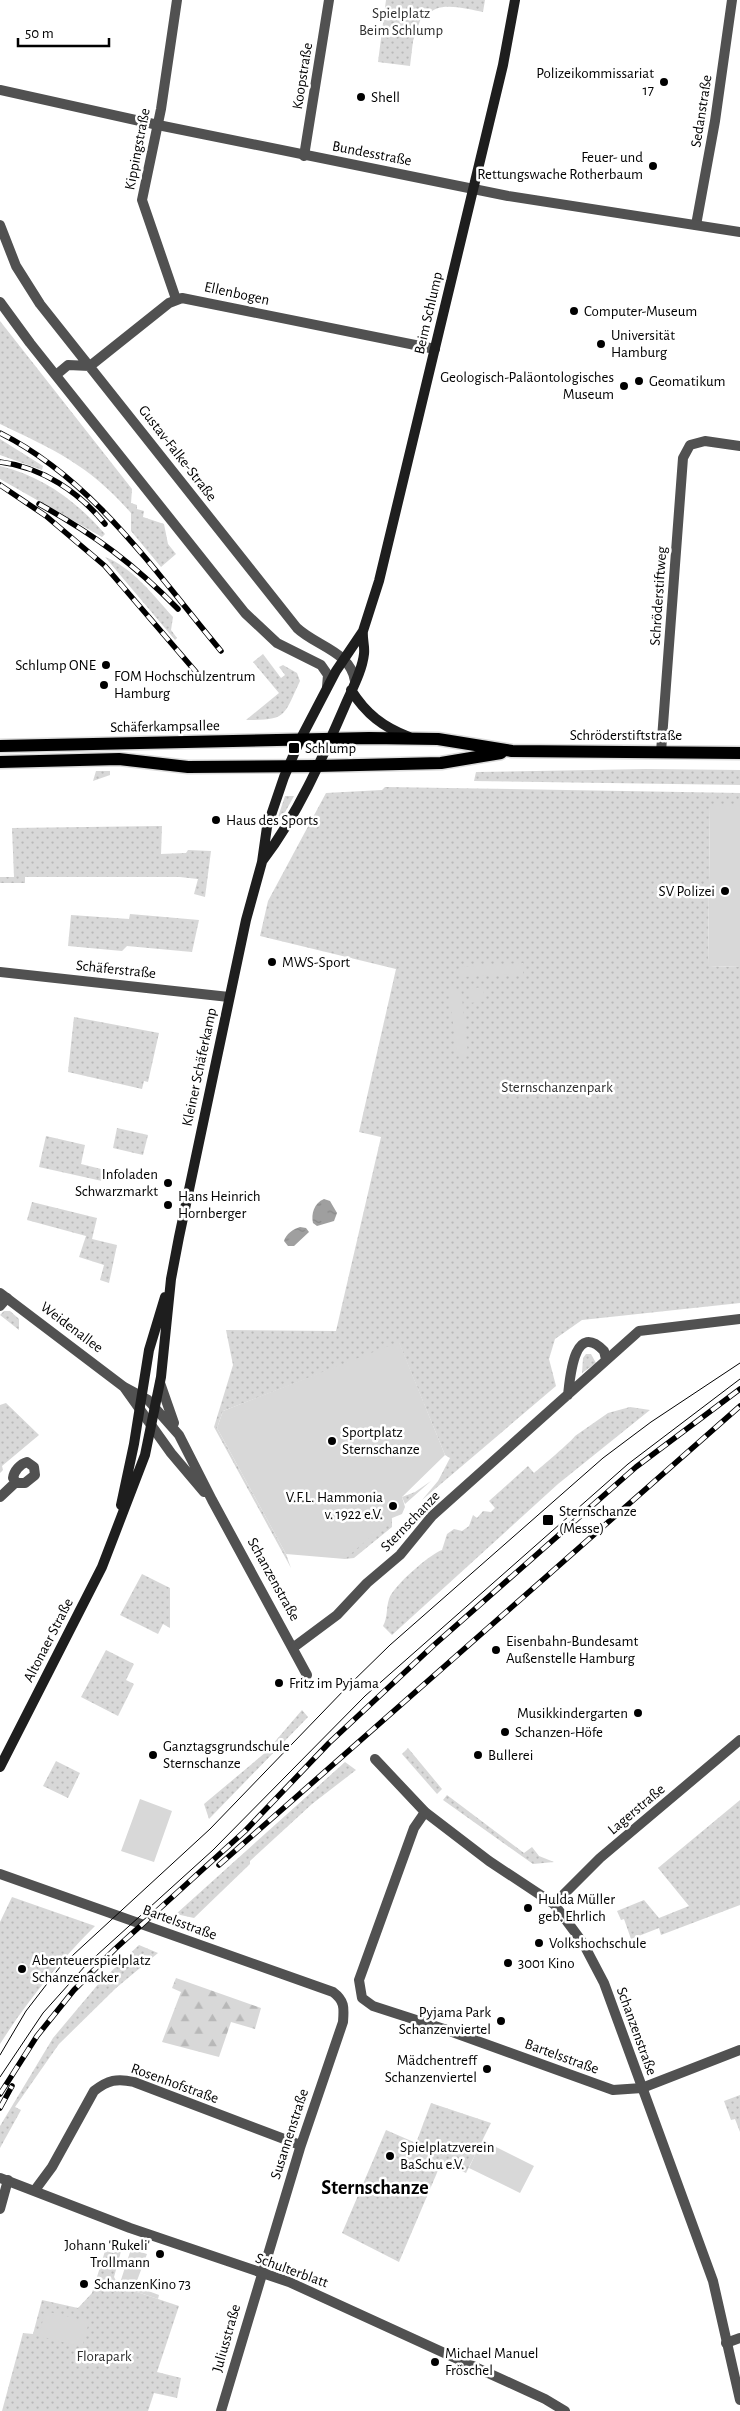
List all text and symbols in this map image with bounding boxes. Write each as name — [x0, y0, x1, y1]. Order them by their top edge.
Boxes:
park label: Spielplatz Beim Schlump — [359, 6, 443, 38]
scale bar — [18, 15, 109, 47]
text: 50 m — [25, 26, 54, 41]
street label: Koopstraße — [290, 42, 315, 111]
place label: Polizeikommissariat 17 — [536, 66, 654, 98]
street label: Sedanstraße — [688, 74, 715, 148]
marker: Polizeikommissariat 17 — [658, 76, 670, 88]
place label: Shell — [371, 90, 400, 105]
marker: Shell — [355, 91, 367, 103]
street label: Kippingstraße — [122, 107, 153, 191]
street label: Bundesstraße — [331, 138, 413, 169]
place label: Feuer- und Rettungswache Rotherbaum — [477, 150, 643, 182]
marker: Feuer- und Rettungswache Rotherbaum — [647, 160, 659, 172]
street label: Beim Schlump — [412, 270, 445, 356]
street label: Ellenbogen — [203, 279, 271, 308]
place label: Computer-Museum — [584, 304, 697, 319]
marker: Computer-Museum — [568, 305, 580, 317]
place label: Universität Hamburg — [611, 328, 675, 360]
marker: Universität Hamburg — [595, 338, 607, 350]
place label: Geologisch-Paläontologisches Museum — [440, 370, 614, 402]
place label: Geomatikum — [649, 374, 726, 389]
marker: Geomatikum — [633, 375, 645, 387]
marker: Geologisch-Paläontologisches Museum — [618, 380, 630, 392]
street label: Gustav-Falke-Straße — [136, 403, 220, 504]
street label: Schröderstiftweg — [648, 545, 669, 646]
place label: Schlump ONE — [15, 658, 96, 673]
marker: Schlump ONE — [100, 659, 112, 671]
place label: FOM Hochschulzentrum Hamburg — [114, 669, 255, 701]
marker: FOM Hochschulzentrum Hamburg — [98, 679, 110, 691]
street label: Schäferkampsallee — [110, 718, 220, 735]
street label: Schröderstiftstraße — [570, 728, 682, 743]
marker: Schlump — [287, 741, 301, 755]
place label: Schlump — [305, 741, 356, 756]
place label: Haus des Sports — [226, 813, 318, 828]
marker: Haus des Sports — [210, 814, 222, 826]
place label: SV Polizei — [659, 884, 715, 899]
marker: SV Polizei — [719, 885, 731, 897]
place label: MWS-Sport — [282, 955, 350, 970]
marker: MWS-Sport — [266, 956, 278, 968]
street label: Schäferstraße — [75, 958, 157, 981]
street label: Kleiner Schäferkamp — [180, 1007, 219, 1128]
park label: Sternschanzenpark — [501, 1080, 613, 1095]
place label: Infoladen Schwarzmarkt — [75, 1167, 158, 1199]
marker: Infoladen Schwarzmarkt — [162, 1177, 174, 1189]
place label: Hans Heinrich Hornberger — [178, 1189, 261, 1221]
marker: Hans Heinrich Hornberger — [162, 1199, 174, 1211]
street label: Weidenallee — [38, 1299, 106, 1356]
place label: Sportplatz Sternschanze — [342, 1425, 420, 1457]
marker: Sportplatz Sternschanze — [326, 1435, 338, 1447]
street label: Sternschanze — [378, 1488, 443, 1554]
place label: V.F.L. Hammonia v. 1922 e.V. — [286, 1490, 383, 1522]
marker: V.F.L. Hammonia v. 1922 e.V. — [387, 1500, 399, 1512]
place label: Sternschanze (Messe) — [559, 1504, 637, 1536]
marker: Sternschanze (Messe) — [541, 1513, 555, 1527]
street label: Schanzenstraße — [245, 1535, 303, 1623]
street label: Altonaer Straße — [21, 1596, 76, 1685]
place label: Eisenbahn-Bundesamt Außenstelle Hamburg — [506, 1634, 639, 1666]
marker: Eisenbahn-Bundesamt Außenstelle Hamburg — [490, 1644, 502, 1656]
place label: Fritz im Pyjama — [289, 1676, 379, 1691]
marker: Fritz im Pyjama — [273, 1677, 285, 1689]
place label: Musikkindergarten — [517, 1706, 628, 1721]
marker: Musikkindergarten — [632, 1707, 644, 1719]
place label: Schanzen-Höfe — [515, 1725, 603, 1740]
marker: Schanzen-Höfe — [499, 1726, 511, 1738]
place label: Ganztagsgrundschule Sternschanze — [163, 1739, 290, 1771]
place label: Bullerei — [488, 1748, 533, 1763]
marker: Ganztagsgrundschule Sternschanze — [147, 1749, 159, 1761]
marker: Bullerei — [472, 1749, 484, 1761]
street label: Lagerstraße — [605, 1781, 668, 1837]
place label: Hulda Müller geb. Ehrlich — [538, 1892, 615, 1924]
street label: Bartelsstraße — [141, 1902, 219, 1943]
marker: Hulda Müller geb. Ehrlich — [522, 1902, 534, 1914]
place label: Volkshochschule — [549, 1936, 646, 1951]
marker: Volkshochschule — [533, 1937, 545, 1949]
place label: Abenteuerspielplatz Schanzenacker — [32, 1953, 151, 1985]
place label: 3001 Kino — [518, 1956, 575, 1971]
marker: 3001 Kino — [502, 1957, 514, 1969]
marker: Abenteuerspielplatz Schanzenacker — [16, 1963, 28, 1975]
street label: Schanzenstraße — [614, 1985, 659, 2077]
place label: Pyjama Park Schanzenviertel — [399, 2005, 491, 2037]
marker: Pyjama Park Schanzenviertel — [495, 2015, 507, 2027]
street label: Bartelsstraße — [523, 2036, 601, 2077]
place label: Mädchentreff Schanzenviertel — [385, 2053, 478, 2085]
street label: Rosenhofstraße — [129, 2061, 221, 2106]
marker: Mädchentreff Schanzenviertel — [481, 2063, 493, 2075]
street label: Susannenstraße — [268, 2087, 311, 2181]
place label: Spielplatzverein BaSchu e.V. — [400, 2140, 494, 2172]
marker: Spielplatzverein BaSchu e.V. — [384, 2150, 396, 2162]
district label: Sternschanze — [321, 2178, 429, 2198]
place label: Johann 'Rukeli' Trollmann — [64, 2238, 150, 2270]
marker: Johann 'Rukeli' Trollmann — [154, 2248, 166, 2260]
street label: Schulterblatt — [254, 2250, 330, 2291]
place label: SchanzenKino 73 — [94, 2277, 191, 2292]
marker: SchanzenKino 73 — [78, 2278, 90, 2290]
street label: Juliusstraße — [210, 2302, 243, 2374]
place label: Michael Manuel Fröschel — [445, 2346, 539, 2378]
park label: Florapark — [76, 2349, 132, 2364]
marker: Michael Manuel Fröschel — [429, 2356, 441, 2368]

